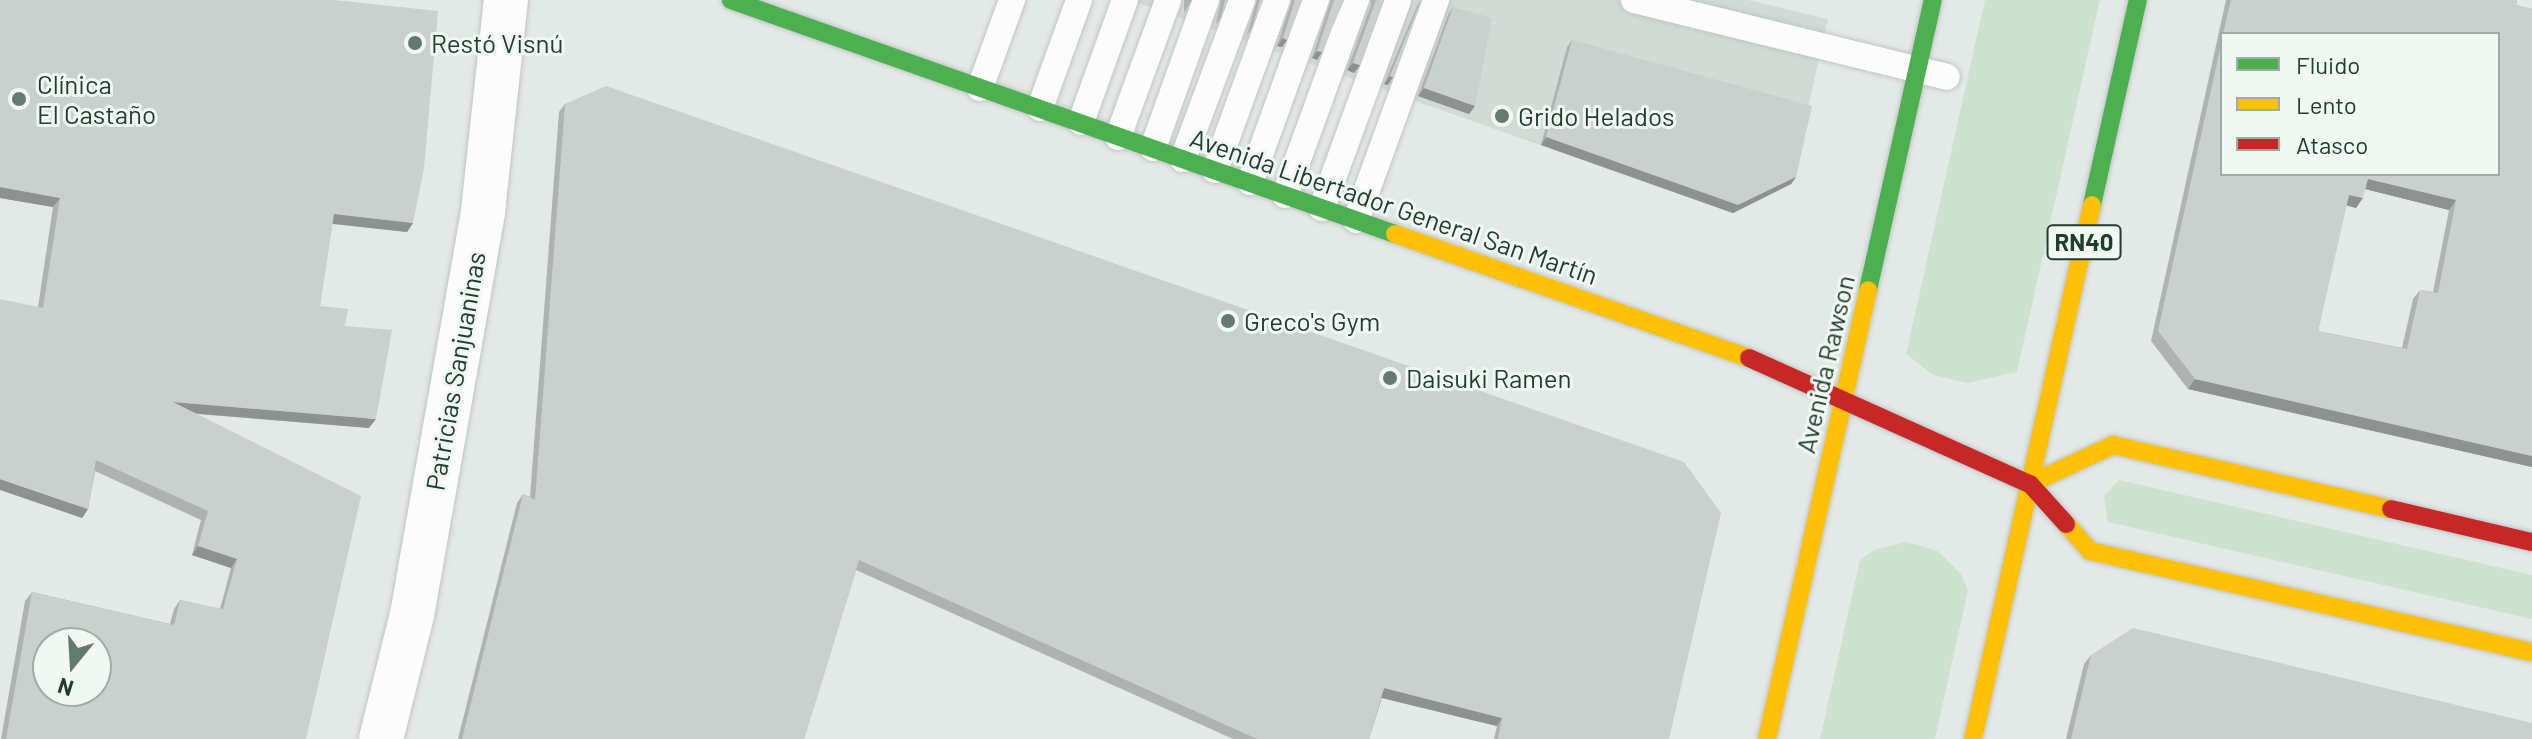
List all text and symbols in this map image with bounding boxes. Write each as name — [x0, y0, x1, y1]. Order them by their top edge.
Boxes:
place label: Restó Visnú — [431, 27, 564, 59]
legend — [2220, 32, 2500, 176]
marker: Restó Visnú — [406, 34, 424, 52]
text: Fluido — [2296, 50, 2360, 79]
place label: Clínica El Castaño — [37, 68, 156, 130]
marker: Clínica El Castaño — [8, 88, 30, 110]
text: Lento — [2296, 90, 2357, 119]
place label: Grido Helados — [1518, 100, 1675, 132]
marker: Grido Helados — [1493, 107, 1511, 125]
street label: Avenida Libertador General San Martín — [1186, 121, 1602, 291]
text: Atasco — [2296, 130, 2368, 159]
road number: RN40 — [2046, 222, 2122, 262]
street label: Patricias Sanjuaninas — [419, 249, 491, 493]
street label: Avenida Rawson — [1789, 272, 1861, 456]
place label: Greco's Gym — [1244, 305, 1380, 337]
marker: Greco's Gym — [1219, 312, 1237, 330]
place label: Daisuki Ramen — [1406, 362, 1572, 394]
marker: Daisuki Ramen — [1381, 369, 1399, 387]
north arrow — [32, 627, 112, 707]
text: N — [54, 673, 76, 703]

